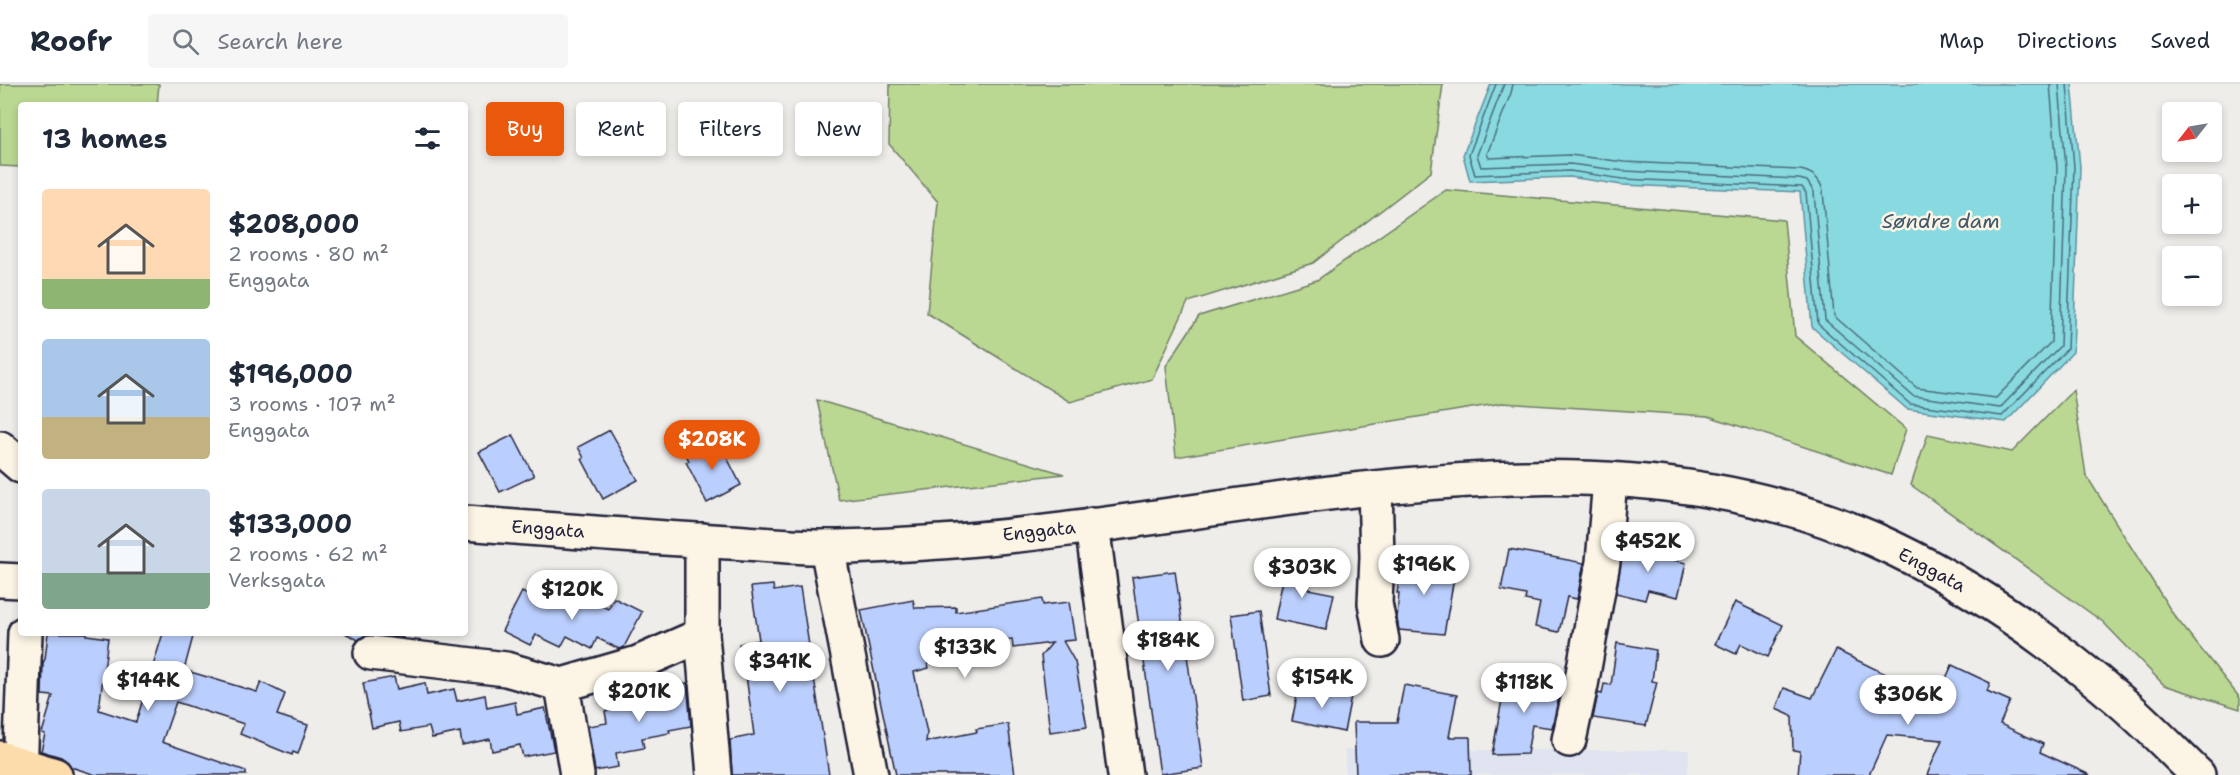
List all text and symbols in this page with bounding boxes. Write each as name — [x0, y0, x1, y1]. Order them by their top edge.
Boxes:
search box — [148, 14, 568, 68]
text: Roofr — [30, 22, 112, 60]
icon: search — [169, 25, 202, 58]
text: Search here — [217, 27, 343, 56]
text: Map — [1939, 27, 1984, 55]
text: Directions — [2017, 27, 2117, 55]
text: Saved — [2150, 27, 2210, 55]
chip: Buy — [486, 102, 564, 156]
chip: Rent — [576, 102, 666, 156]
chip: Filters — [678, 102, 783, 156]
chip: New — [795, 102, 882, 156]
north arrow — [2162, 102, 2222, 162]
map controls — [2162, 102, 2222, 306]
text: 13 homes — [42, 121, 168, 156]
icon: filters — [411, 122, 444, 155]
button: + — [2162, 174, 2222, 234]
text: $208,000 — [228, 206, 359, 241]
water label: Søndre dam — [1882, 208, 2000, 234]
icon: home — [90, 213, 162, 285]
text: 2 rooms · 80 m² — [228, 241, 389, 267]
button: − — [2162, 246, 2222, 306]
text: Enggata — [228, 267, 309, 293]
text: $196,000 — [228, 356, 353, 391]
icon: home — [90, 363, 162, 435]
text: 3 rooms · 107 m² — [228, 391, 396, 417]
text: Enggata — [228, 417, 309, 443]
pin: $208K — [670, 420, 754, 471]
text: $208K — [678, 426, 746, 452]
text: $133,000 — [228, 506, 352, 541]
icon: home — [90, 513, 162, 585]
street label: Enggata — [511, 514, 585, 544]
street label: Enggata — [1001, 515, 1077, 547]
pin: $452K — [1606, 522, 1690, 573]
text: $452K — [1615, 528, 1681, 554]
text: 2 rooms · 62 m² — [228, 541, 388, 567]
street label: Enggata — [1894, 542, 1970, 598]
pin: $196K — [1382, 545, 1466, 596]
pin: $303K — [1260, 548, 1344, 599]
text: $196K — [1392, 551, 1456, 577]
text: $303K — [1268, 554, 1336, 580]
text: Verksgata — [228, 567, 325, 593]
pin: $120K — [530, 570, 614, 621]
text: $120K — [541, 576, 603, 602]
pin: $184K — [1126, 621, 1210, 672]
text: $184K — [1136, 627, 1200, 653]
pin: $133K — [923, 628, 1007, 679]
text: $133K — [934, 634, 996, 660]
pin: $341K — [738, 642, 822, 693]
text: $341K — [749, 648, 811, 674]
pin: $154K — [1280, 658, 1364, 709]
pin: $144K — [106, 661, 190, 712]
pin: $118K — [1482, 663, 1566, 714]
text: $154K — [1291, 664, 1353, 690]
text: $144K — [116, 667, 180, 693]
text: $118K — [1495, 669, 1553, 695]
pin: $201K — [597, 672, 681, 723]
pin: $306K — [1866, 675, 1950, 726]
text: $201K — [607, 678, 671, 704]
text: $306K — [1873, 681, 1943, 707]

